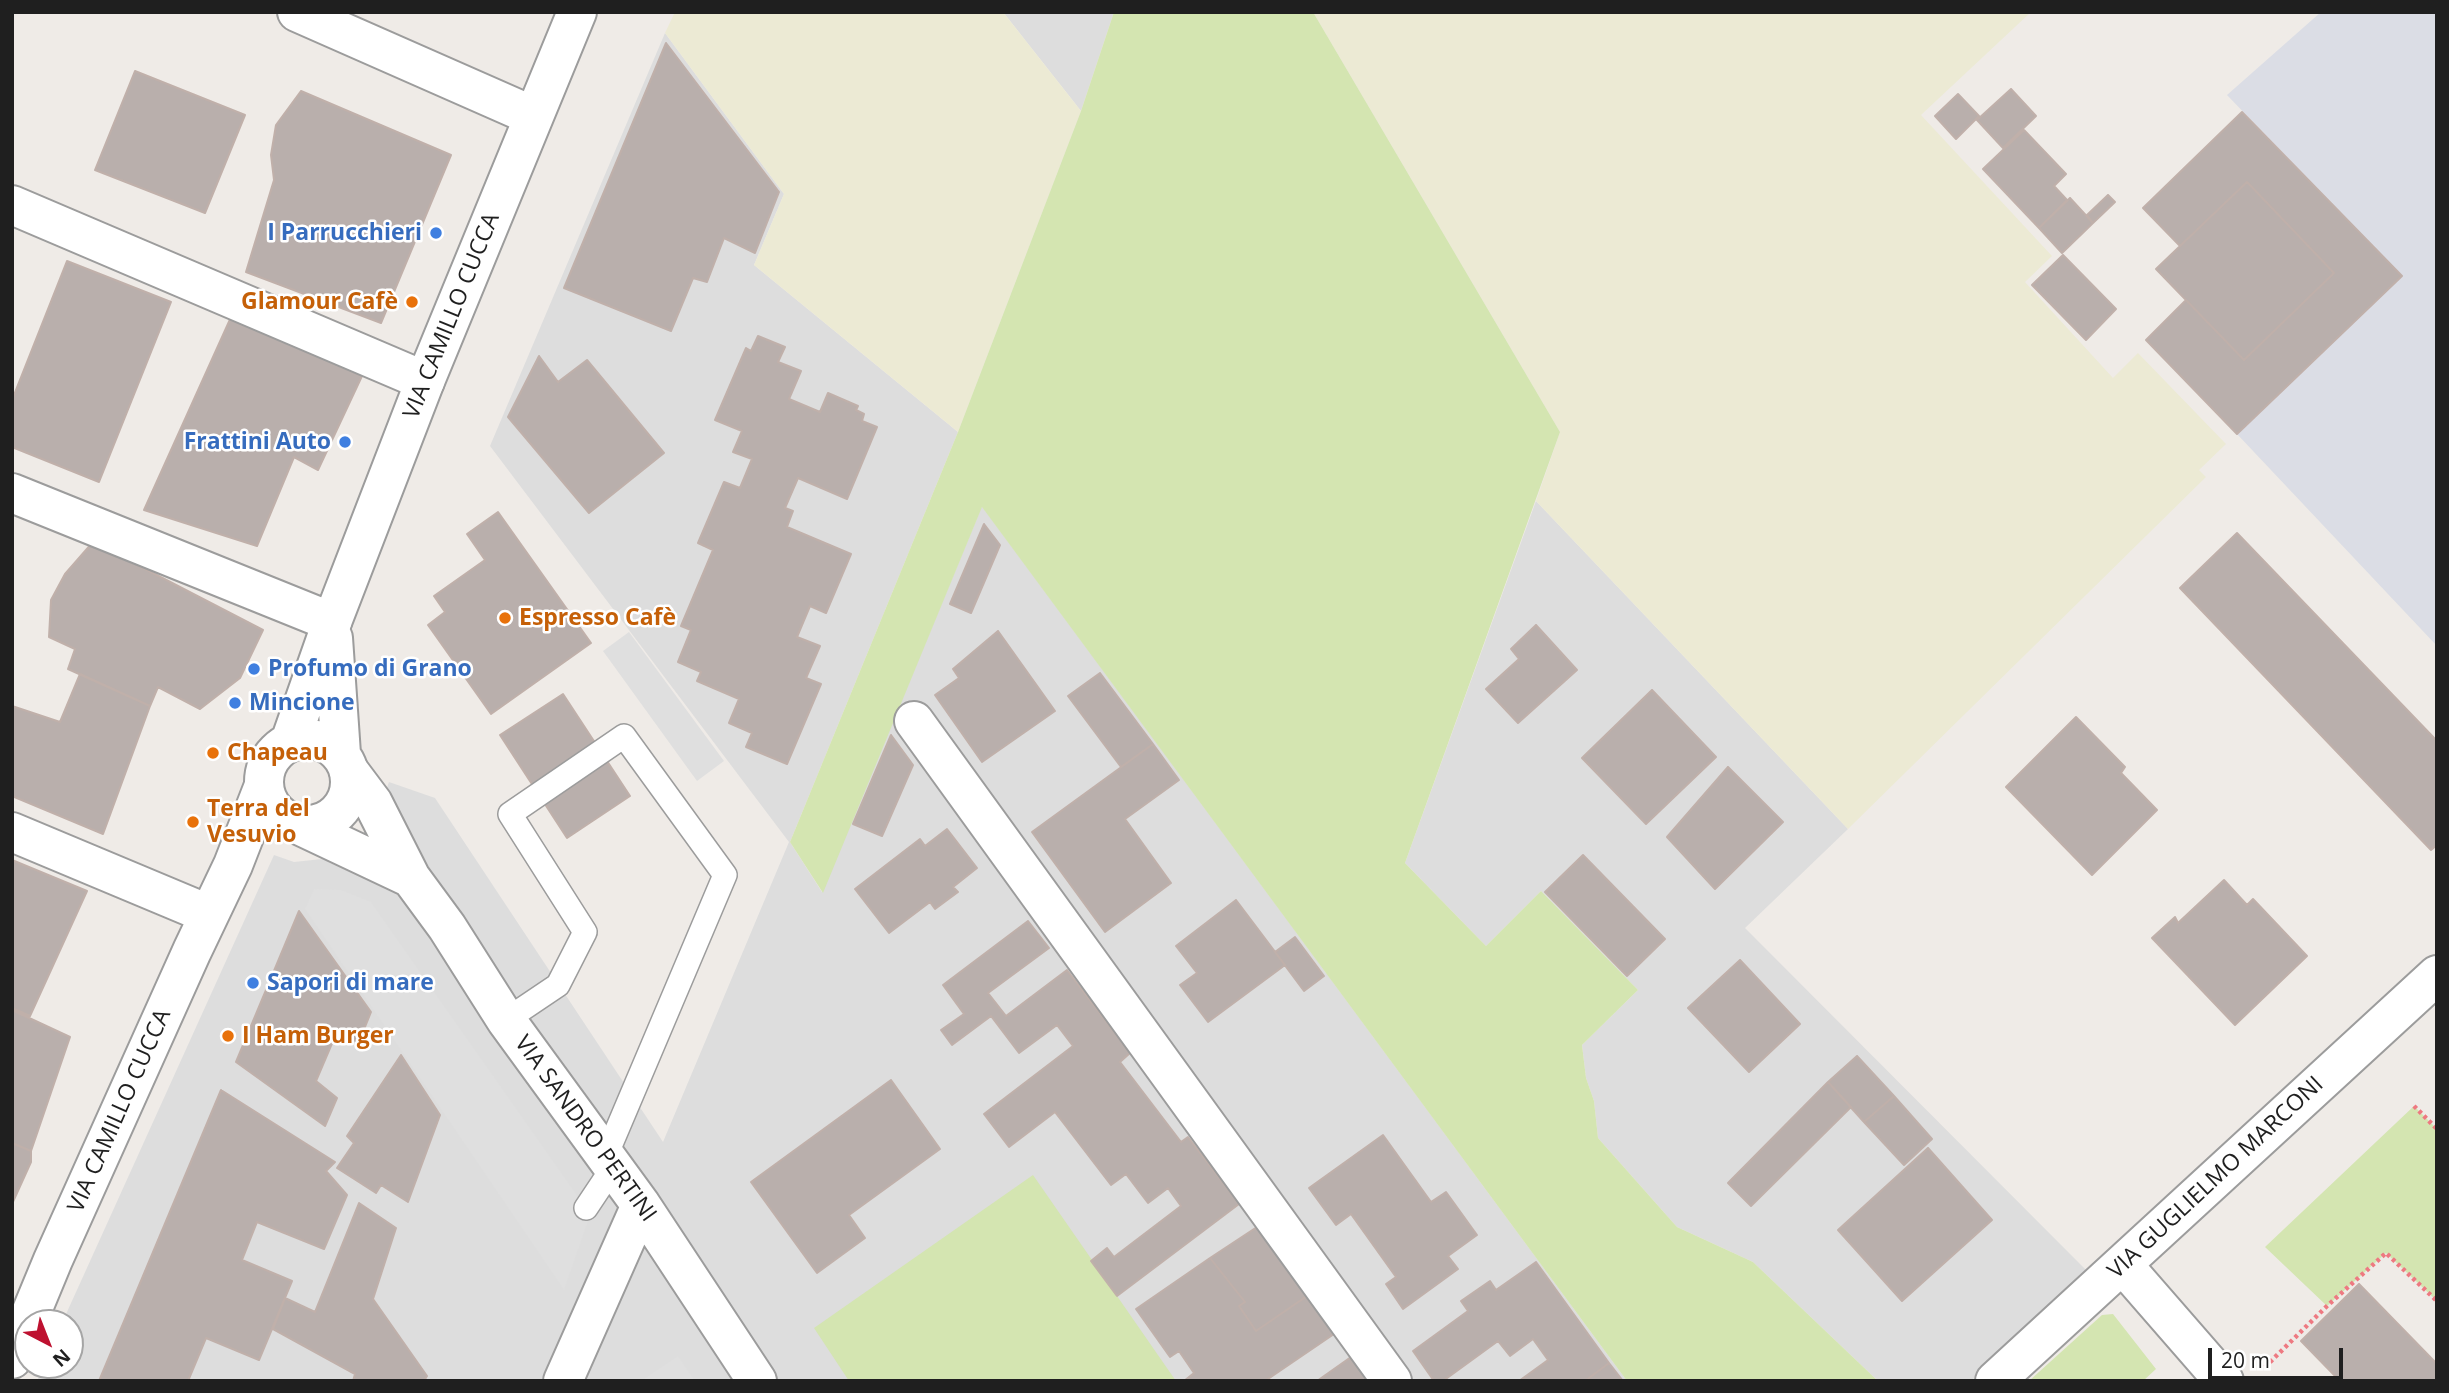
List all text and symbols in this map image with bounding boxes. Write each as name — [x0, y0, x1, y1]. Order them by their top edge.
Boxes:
street label: VIA CAMILLO CUCCA — [398, 209, 506, 423]
place label: I Parrucchieri — [267, 219, 422, 247]
marker: I Parrucchieri — [428, 225, 444, 241]
place label: Glamour Cafè — [241, 288, 398, 316]
marker: Glamour Cafè — [404, 294, 420, 310]
place label: Frattini Auto — [184, 428, 331, 456]
marker: Frattini Auto — [337, 434, 353, 450]
place label: Espresso Cafè — [519, 604, 676, 632]
marker: Espresso Cafè — [497, 610, 513, 626]
place label: Profumo di Grano — [268, 655, 472, 683]
marker: Profumo di Grano — [246, 661, 262, 677]
place label: Mincione — [249, 689, 355, 717]
marker: Mincione — [227, 695, 243, 711]
place label: Chapeau — [227, 739, 328, 767]
marker: Chapeau — [205, 745, 221, 761]
place label: Terra del Vesuvio — [207, 795, 310, 849]
marker: Terra del Vesuvio — [185, 814, 201, 830]
place label: Sapori di mare — [267, 969, 434, 997]
marker: Sapori di mare — [245, 975, 261, 991]
street label: VIA CAMILLO CUCCA — [63, 1005, 177, 1217]
place label: I Ham Burger — [242, 1022, 394, 1050]
marker: I Ham Burger — [220, 1028, 236, 1044]
street label: VIA SANDRO PERTINI — [508, 1030, 662, 1228]
street label: VIA GUGLIELMO MARCONI — [2103, 1071, 2329, 1285]
north arrow — [14, 1309, 84, 1379]
scale bar — [2211, 1334, 2346, 1378]
text: N — [47, 1343, 76, 1373]
text: 20 m — [2221, 1346, 2270, 1374]

